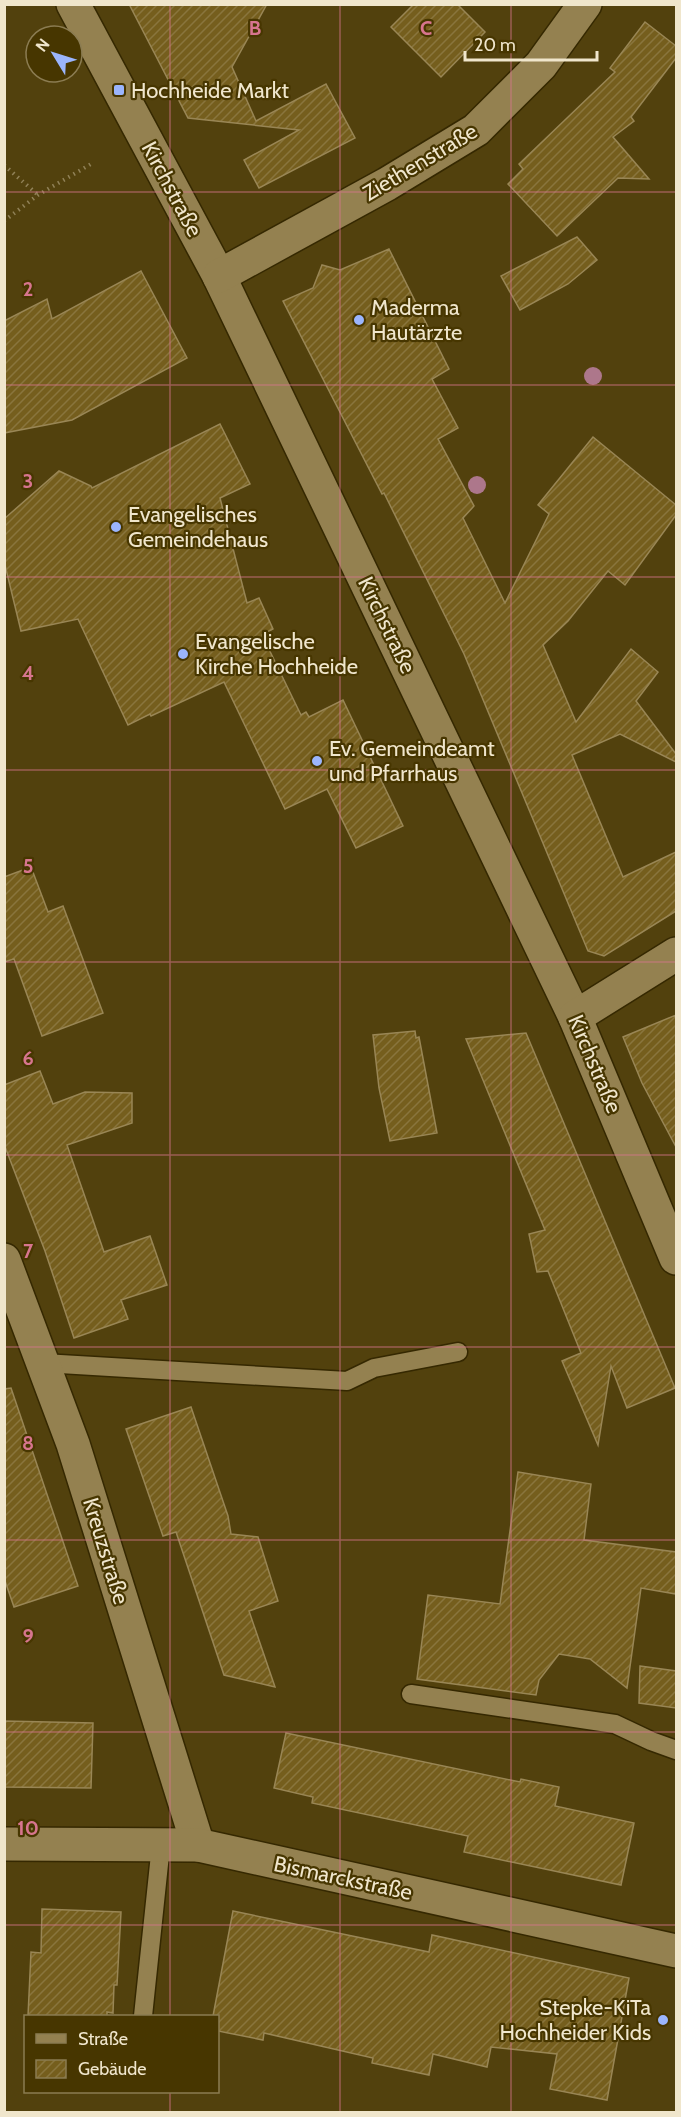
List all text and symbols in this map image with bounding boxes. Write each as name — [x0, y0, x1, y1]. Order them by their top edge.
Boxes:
text: B — [249, 16, 261, 40]
text: C — [420, 16, 432, 40]
north arrow — [24, 24, 84, 84]
scale bar — [465, 24, 597, 62]
text: 20 m — [474, 34, 516, 56]
text: N — [32, 35, 54, 55]
place label: Hochheide Markt — [131, 77, 290, 104]
marker: Hochheide Markt — [112, 83, 126, 97]
street label: Ziethenstraße — [358, 117, 482, 207]
street label: Kirchstraße — [136, 137, 208, 241]
text: 2 — [23, 277, 33, 301]
place label: Maderma Hautärzte — [371, 294, 462, 346]
marker: Maderma Hautärzte — [352, 313, 366, 327]
text: 3 — [23, 469, 33, 493]
place label: Evangelisches Gemeindehaus — [128, 501, 268, 553]
marker: Evangelisches Gemeindehaus — [109, 520, 123, 534]
street label: Kirchstraße — [352, 572, 422, 678]
place label: Evangelische Kirche Hochheide — [195, 628, 358, 680]
marker: Evangelische Kirche Hochheide — [176, 647, 190, 661]
text: 4 — [22, 661, 34, 685]
place label: Ev. Gemeindeamt und Pfarrhaus — [329, 735, 495, 787]
marker: Ev. Gemeindeamt und Pfarrhaus — [310, 754, 324, 768]
text: 5 — [23, 854, 33, 878]
street label: Kirchstraße — [562, 1011, 628, 1117]
text: 6 — [22, 1046, 34, 1070]
text: 7 — [23, 1239, 34, 1263]
text: 8 — [22, 1431, 34, 1455]
street label: Kreuzstraße — [77, 1494, 135, 1608]
text: 9 — [22, 1624, 34, 1648]
text: 10 — [17, 1816, 39, 1840]
street label: Bismarckstraße — [271, 1850, 415, 1906]
place label: Stepke-KiTa Hochheider Kids — [500, 1994, 651, 2046]
marker: Stepke-KiTa Hochheider Kids — [656, 2013, 670, 2027]
legend — [24, 2015, 219, 2093]
text: Straße — [78, 2028, 128, 2050]
text: Gebäude — [78, 2058, 147, 2080]

